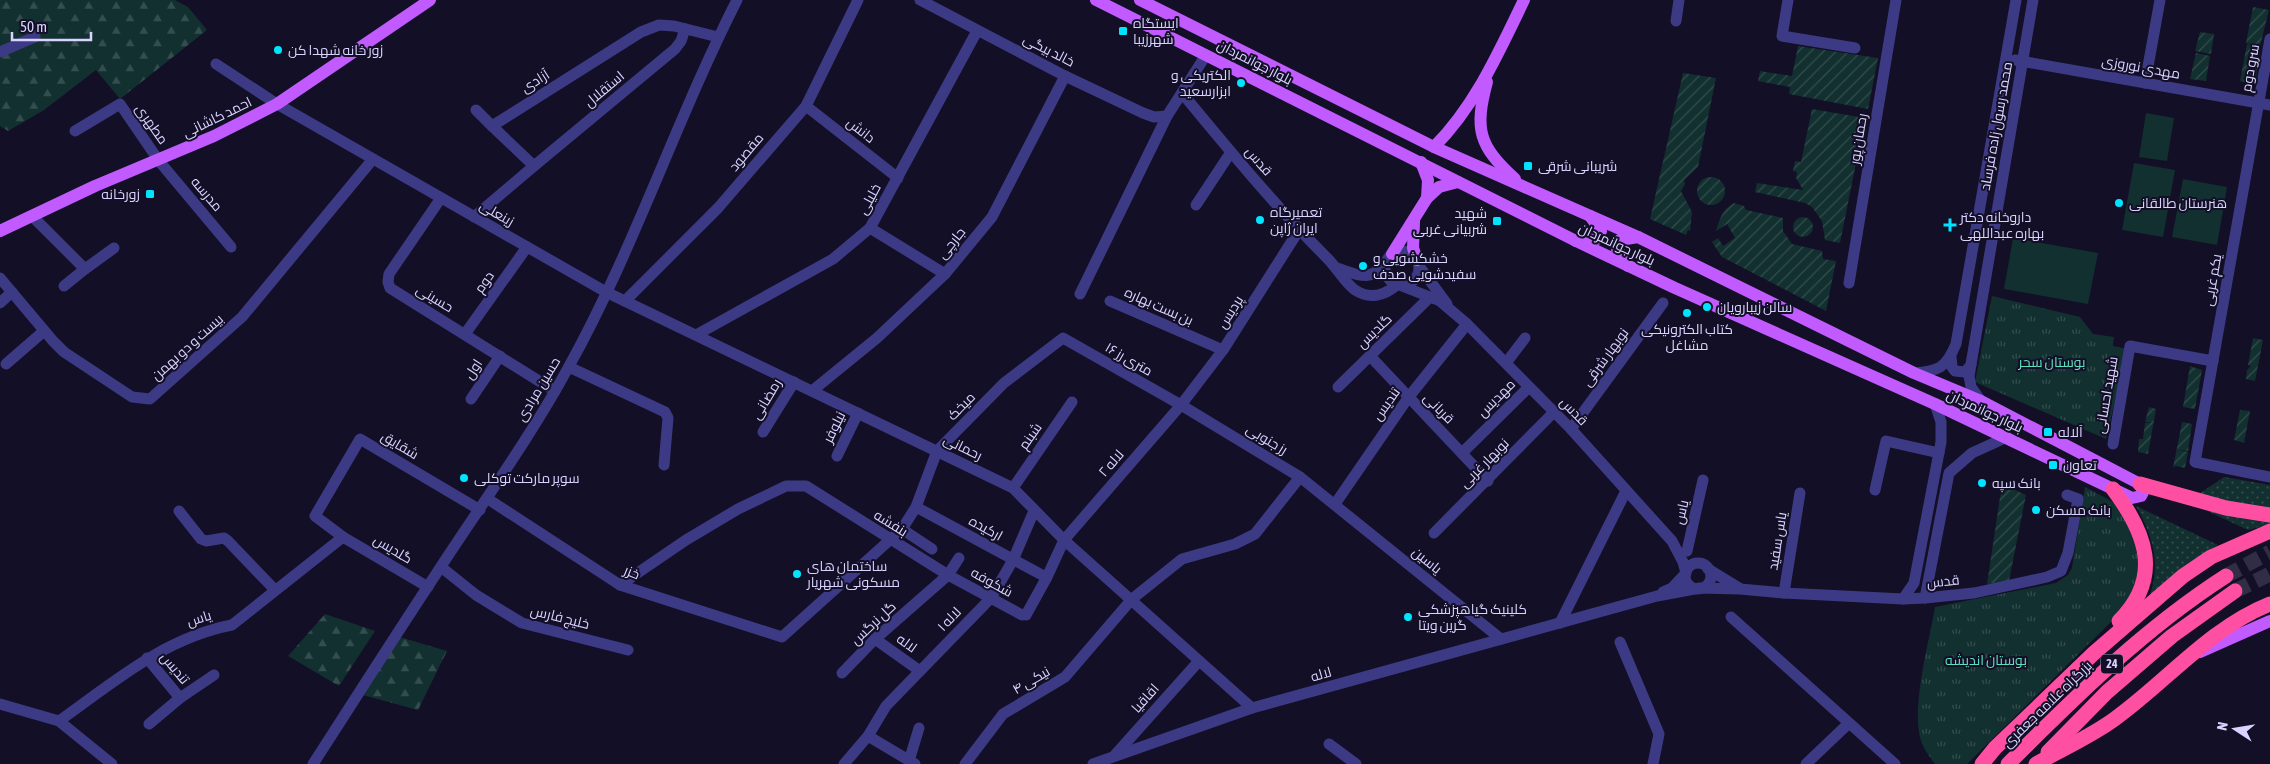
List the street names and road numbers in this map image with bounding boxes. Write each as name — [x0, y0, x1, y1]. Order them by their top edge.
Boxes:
street label: خالد بیگی — [1021, 30, 1077, 70]
street label: بلوار جوانمردان — [1215, 36, 1295, 88]
street label: سرو دوم — [2238, 43, 2264, 93]
street label: مهدی نوروزی — [2100, 52, 2182, 82]
street label: محمد رسول زاده فرساد — [1977, 60, 2016, 192]
street label: آزادی — [518, 66, 552, 96]
street label: استقلال — [581, 68, 628, 111]
street label: احمد کاشانی — [180, 93, 254, 141]
street label: مطهری — [132, 101, 172, 147]
street label: رحمان پور — [1846, 112, 1872, 167]
street label: دانش — [844, 114, 878, 146]
street label: مقصود — [725, 130, 767, 174]
street label: قدس — [1242, 143, 1276, 179]
street label: مدرسه — [188, 174, 226, 214]
street label: خلیلی — [854, 181, 884, 217]
street label: زینعلی — [477, 197, 517, 229]
street label: بلوار جوانمردان — [1576, 219, 1658, 269]
street label: جارچی — [934, 224, 970, 263]
street label: یکم غربی — [2200, 252, 2226, 308]
street label: دوم — [471, 268, 499, 297]
street label: حسینی — [414, 281, 456, 315]
street label: بن بست بهاره — [1122, 284, 1196, 328]
street label: پردیس — [1214, 292, 1248, 333]
street label: بیست و دو بهمن — [148, 310, 226, 384]
street label: گلدیس — [1353, 311, 1395, 351]
street label: نوبهار شرقی — [1578, 325, 1632, 389]
street label: ۱۶ متری رز — [1102, 339, 1156, 379]
street label: حسین مرادی — [513, 354, 563, 424]
street label: شهید احسانی — [2091, 355, 2121, 435]
street label: اول — [461, 356, 486, 383]
street label: رمضانی — [748, 376, 784, 422]
street label: مهدیس — [1474, 376, 1518, 420]
street label: تندیس — [1369, 384, 1403, 424]
street label: بلوار جوانمردان — [1944, 386, 2026, 436]
street label: میخک — [944, 389, 978, 423]
street label: قربانی — [1420, 389, 1458, 427]
street label: قدس — [1557, 394, 1591, 428]
street label: نیلوفر — [819, 409, 848, 446]
street label: شبنم — [1015, 420, 1047, 454]
street label: رز جنوبی — [1243, 420, 1291, 458]
street label: شقایق — [378, 428, 422, 463]
street label: رحمانی — [941, 431, 985, 463]
street label: نوبهار غربی — [1456, 435, 1512, 491]
street label: لاله ۲ — [1095, 446, 1127, 480]
street label: یاس — [1670, 498, 1692, 526]
street label: بنفشه — [871, 506, 911, 540]
street label: یاس سفید — [1764, 510, 1790, 571]
street label: ارکیده — [966, 512, 1006, 544]
street label: گلدیس — [371, 531, 415, 567]
street label: یاسین — [1409, 543, 1445, 577]
street label: خزر — [621, 561, 642, 582]
street label: شکوفه — [968, 564, 1016, 600]
street label: قدس — [1926, 571, 1960, 591]
street label: گل نرگس — [847, 598, 899, 648]
street label: خلیج فارس — [529, 602, 591, 633]
street label: لاله ۱ — [934, 604, 964, 634]
street label: یاس — [185, 607, 213, 629]
street label: لاله — [894, 630, 920, 656]
street label: تندیس — [157, 649, 193, 687]
road number: 24 — [2101, 654, 2123, 674]
street label: بزرگراه علامه جعفری — [1999, 657, 2095, 751]
street label: نیکی ۴ — [1009, 663, 1053, 697]
street label: لاله — [1309, 663, 1333, 685]
street label: اقاقیا — [1128, 680, 1162, 716]

